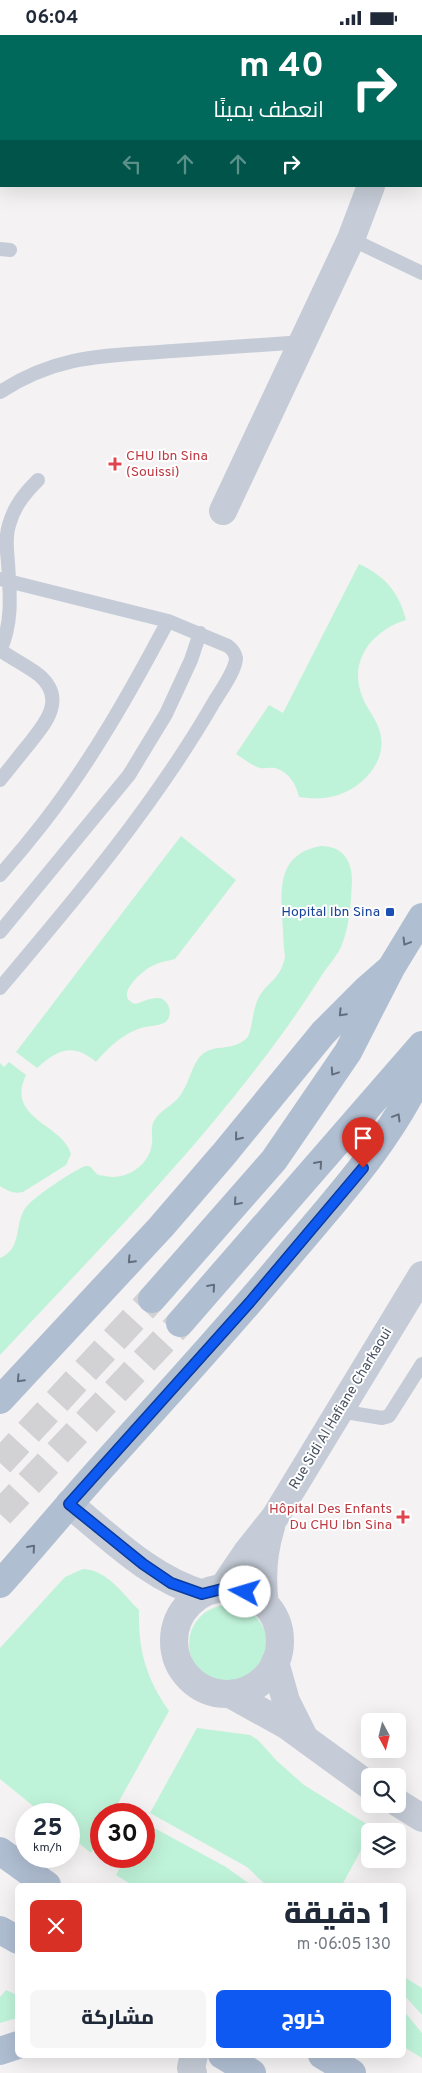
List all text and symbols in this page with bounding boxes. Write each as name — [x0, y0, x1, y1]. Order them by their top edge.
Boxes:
text: 06:04 — [25, 6, 79, 30]
text: 40 m — [239, 45, 324, 89]
icon: right — [342, 55, 407, 120]
text: انعطف يمينًا — [213, 98, 324, 125]
icon: left — [118, 150, 146, 178]
icon: ahead — [171, 150, 199, 178]
icon: ahead — [224, 150, 252, 178]
icon: right — [277, 150, 305, 178]
place label: CHU Ibn Sina (Souissi) — [126, 448, 208, 481]
marker: CHU Ibn Sina (Souissi) — [108, 457, 122, 471]
place label: Hopital Ibn Sina — [281, 904, 380, 921]
marker: Hopital Ibn Sina — [384, 906, 396, 918]
one-way arrow — [403, 937, 413, 946]
one-way arrow — [339, 1007, 348, 1016]
one-way arrow — [331, 1067, 340, 1076]
one-way arrow — [391, 1114, 401, 1123]
pin — [342, 1117, 384, 1168]
icon: arrive — [349, 1124, 377, 1152]
one-way arrow — [234, 1132, 243, 1141]
one-way arrow — [313, 1161, 322, 1170]
one-way arrow — [234, 1197, 243, 1206]
one-way arrow — [128, 1254, 137, 1263]
one-way arrow — [206, 1283, 215, 1292]
street label: Rue Sidi Al Hafiane Charkaoui — [286, 1325, 396, 1493]
one-way arrow — [17, 1373, 26, 1382]
place label: Hôpital Des Enfants Du CHU Ibn Sina — [269, 1501, 392, 1534]
marker: Hôpital Des Enfants Du CHU Ibn Sina — [396, 1510, 410, 1524]
one-way arrow — [26, 1544, 35, 1553]
position arrow — [218, 1565, 270, 1617]
north arrow — [361, 1713, 406, 1757]
map controls — [361, 1713, 406, 1868]
button: search — [361, 1768, 406, 1813]
speed limit sign: 30 — [90, 1803, 155, 1868]
text: 25 — [32, 1813, 63, 1845]
button: layers — [361, 1823, 406, 1868]
text: km/h — [33, 1840, 62, 1856]
text: 1 دقيقة — [284, 1897, 391, 1934]
button: close — [30, 1900, 82, 1952]
text: 130 m · 06:05 — [297, 1935, 391, 1955]
button: مشاركة — [30, 1990, 206, 2048]
button: خروج — [216, 1990, 391, 2048]

